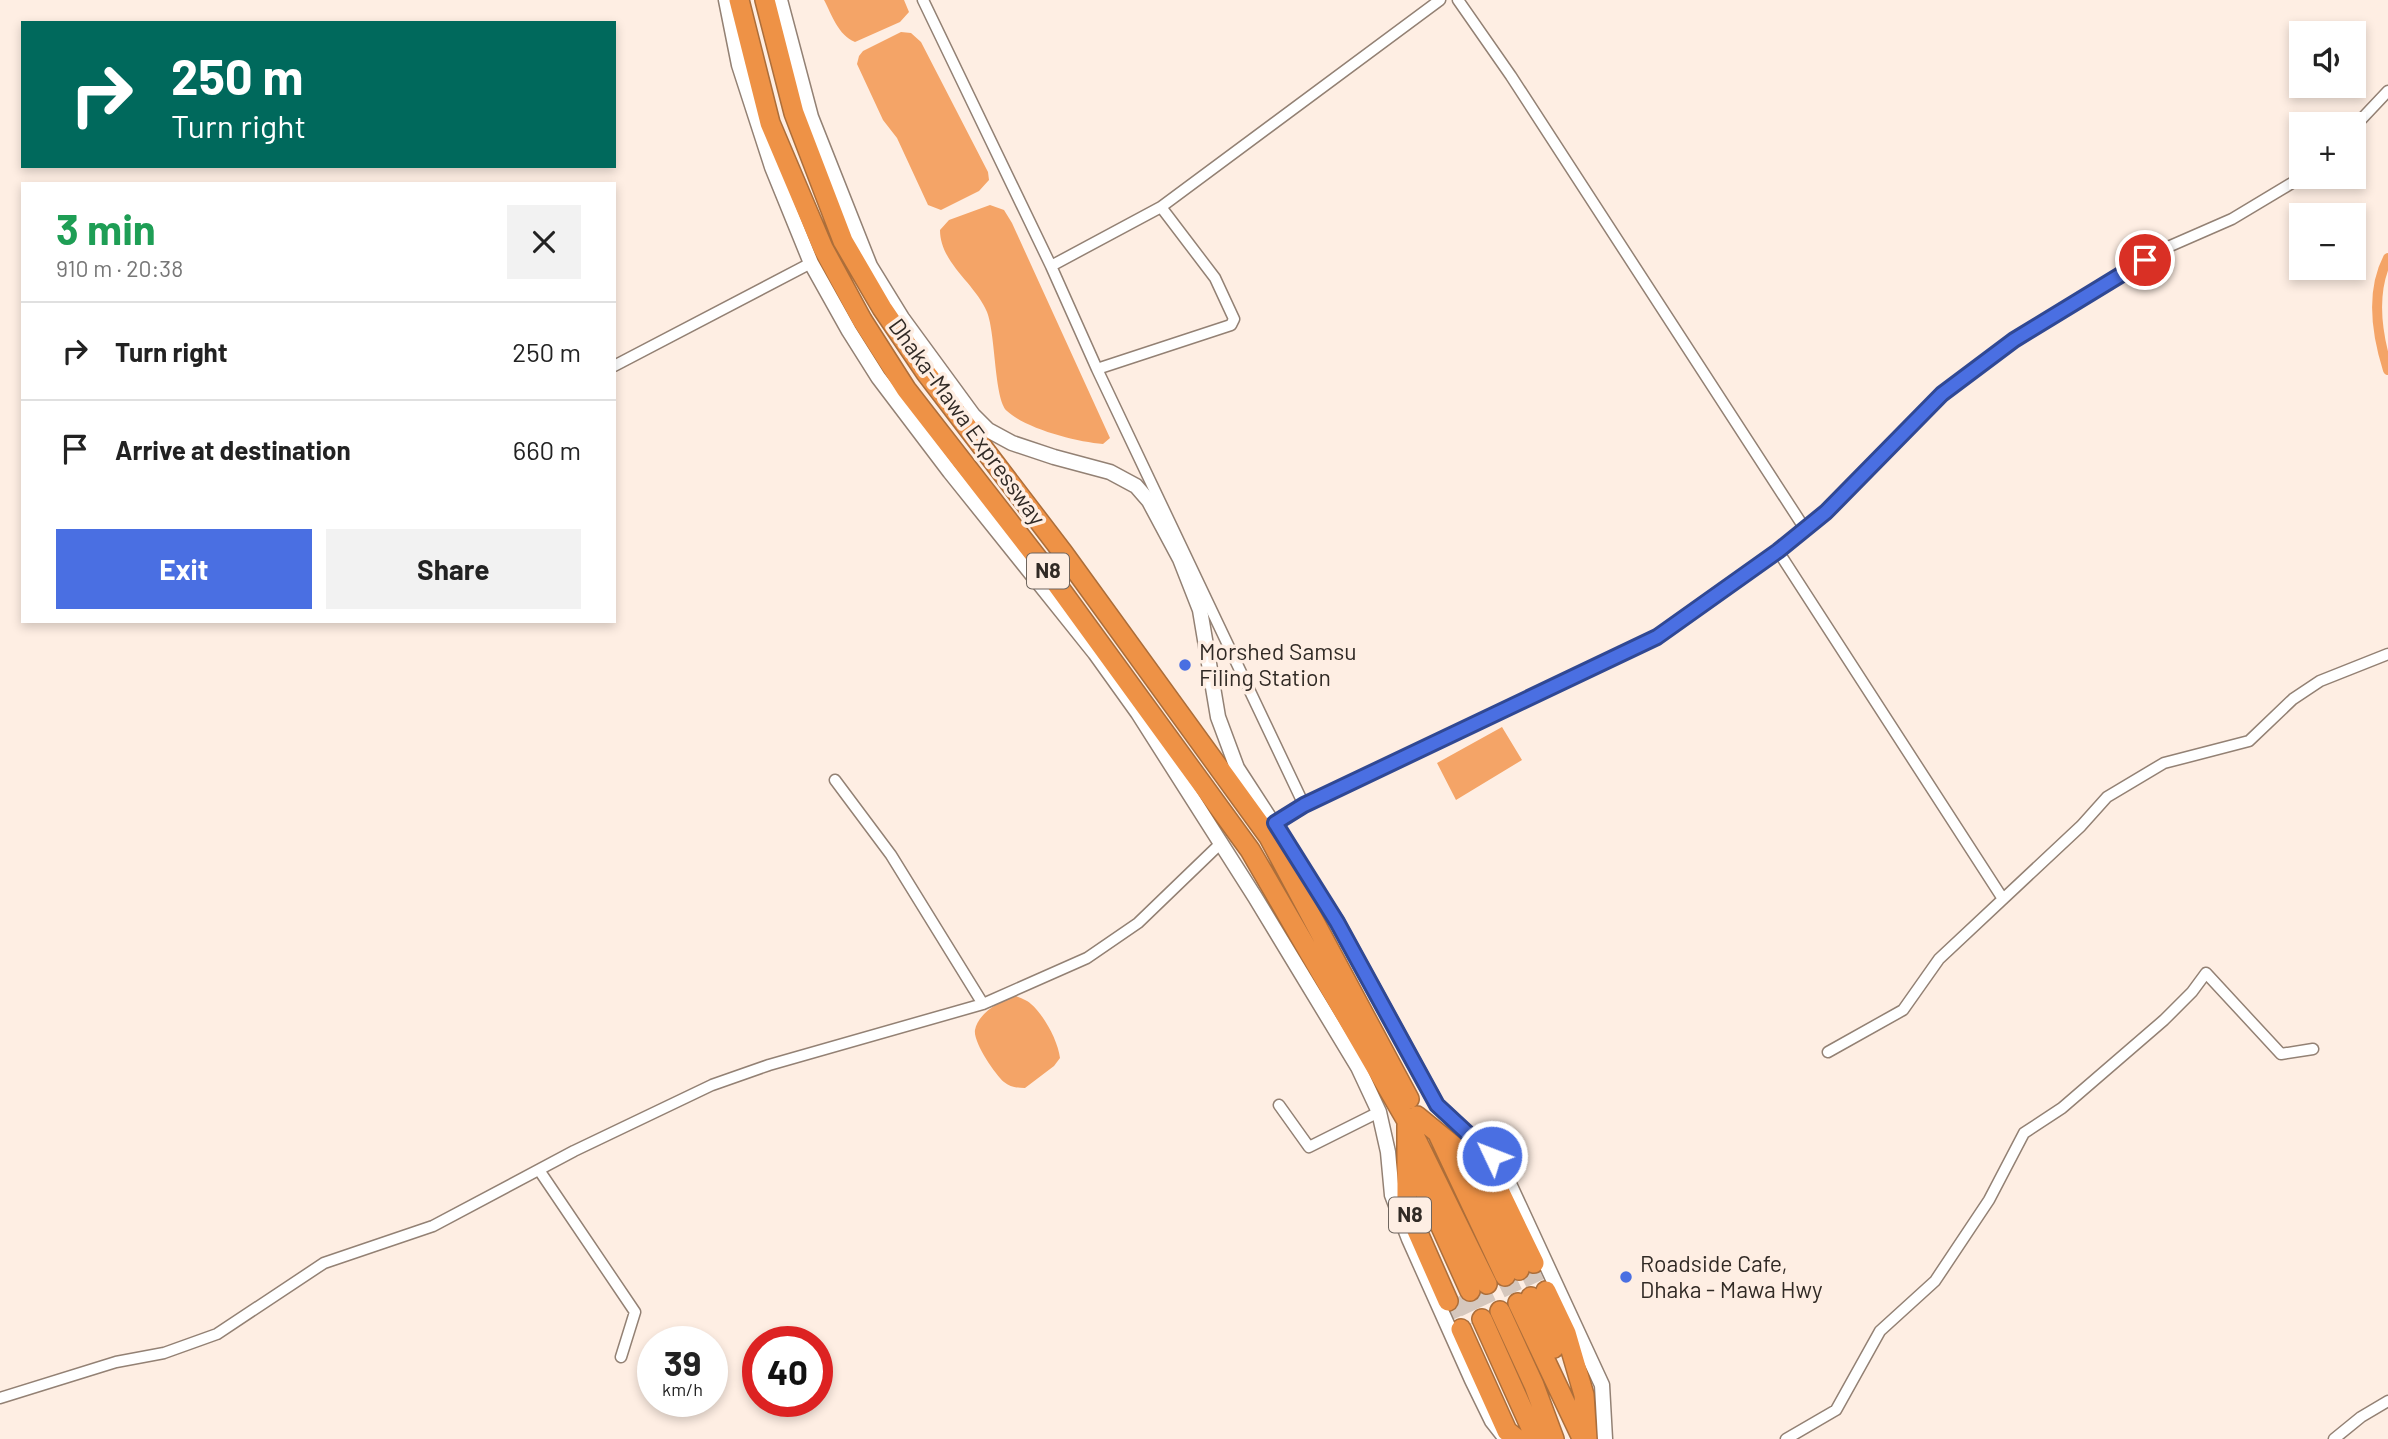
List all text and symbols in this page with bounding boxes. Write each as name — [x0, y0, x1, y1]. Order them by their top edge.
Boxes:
map controls — [2289, 21, 2366, 280]
button: sound — [2289, 21, 2366, 98]
text: 250 m — [171, 46, 304, 105]
icon: right — [56, 49, 147, 140]
text: Turn right — [171, 106, 306, 144]
button: + — [2289, 112, 2366, 189]
text: 3 min — [56, 203, 156, 253]
button: − — [2289, 203, 2366, 280]
button: close — [507, 205, 581, 279]
pin — [2115, 230, 2175, 290]
icon: arrive — [2126, 241, 2164, 279]
text: 910 m · 20:38 — [56, 254, 183, 282]
street label: Dhaka-Mawa Expressway — [883, 313, 1052, 531]
icon: right — [56, 332, 94, 370]
text: Turn right — [115, 336, 228, 367]
text: 250 m — [512, 336, 581, 367]
icon: arrive — [56, 430, 94, 468]
text: Arrive at destination — [115, 434, 351, 465]
text: 660 m — [513, 434, 581, 465]
button: Exit — [56, 529, 312, 609]
button: Share — [326, 529, 581, 609]
road number: N8 — [1027, 554, 1069, 588]
place label: Morshed Samsu Filing Station — [1199, 637, 1357, 691]
marker: Morshed Samsu Filing Station — [1177, 657, 1193, 673]
position arrow — [1455, 1119, 1529, 1193]
road number: N8 — [1389, 1198, 1431, 1232]
place label: Roadside Cafe, Dhaka - Mawa Hwy — [1640, 1249, 1823, 1303]
marker: Roadside Cafe, Dhaka - Mawa Hwy — [1618, 1269, 1634, 1285]
speed limit sign: 40 — [742, 1326, 833, 1417]
text: 39 — [664, 1341, 701, 1383]
text: km/h — [662, 1378, 703, 1400]

